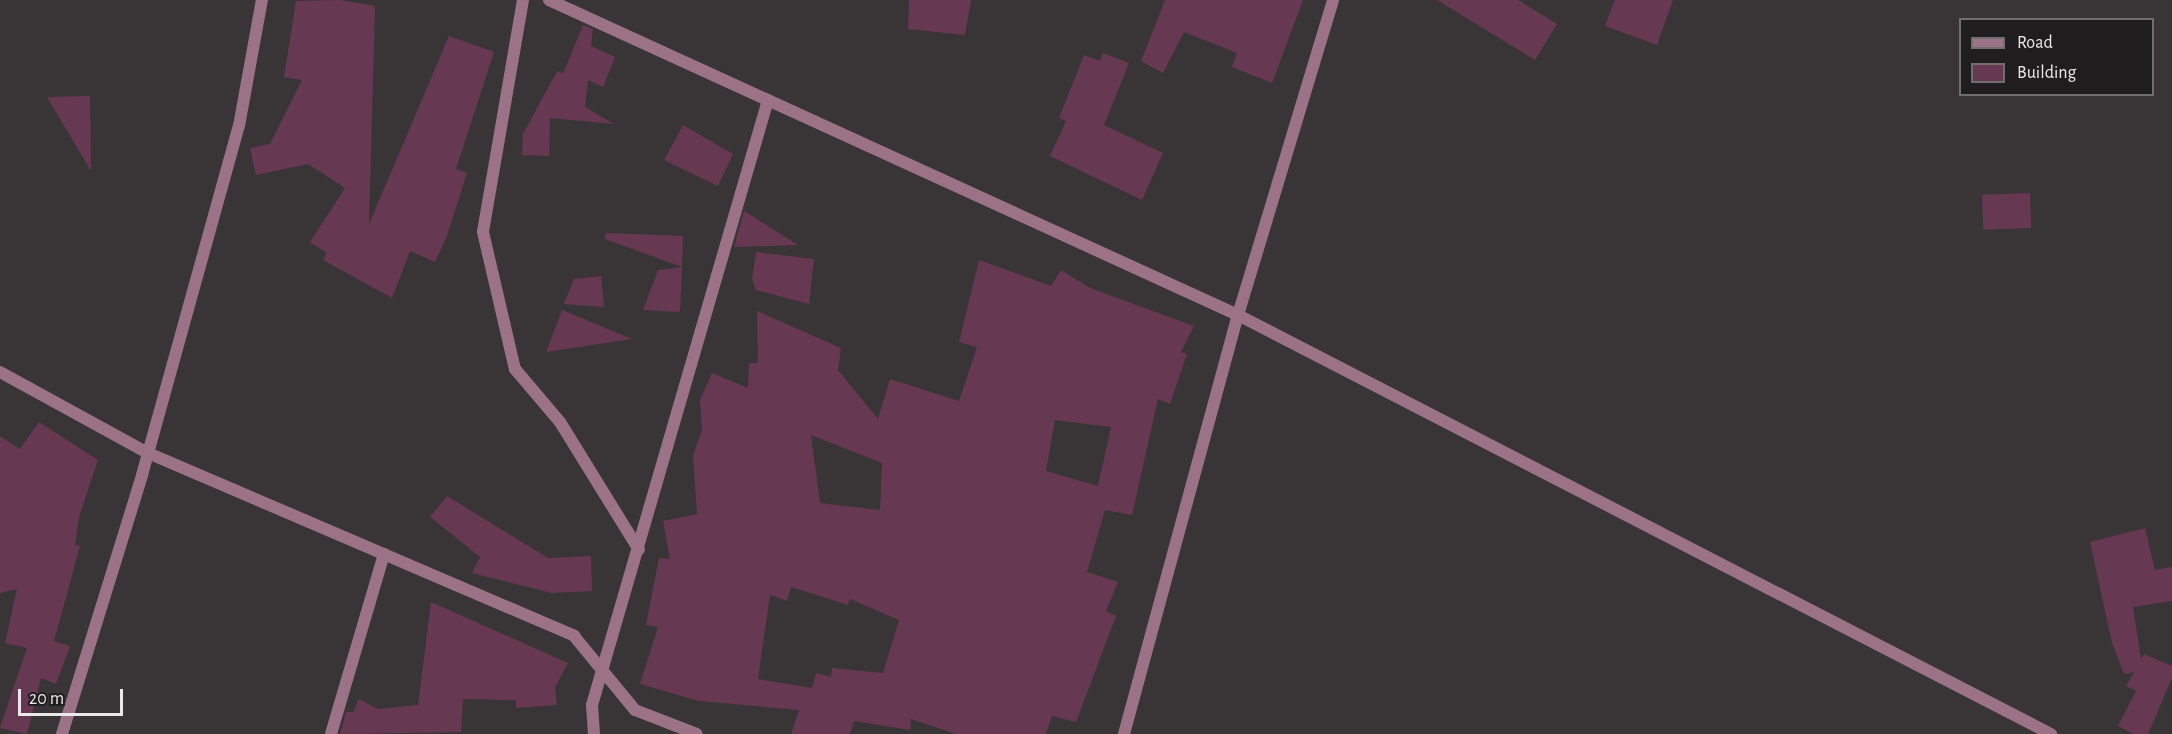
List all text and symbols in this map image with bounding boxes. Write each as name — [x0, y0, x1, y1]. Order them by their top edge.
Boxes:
legend — [1959, 18, 2154, 96]
text: Road — [2017, 34, 2053, 52]
text: Building — [2017, 64, 2076, 82]
scale bar — [21, 677, 126, 715]
text: 20 m — [29, 690, 64, 708]

